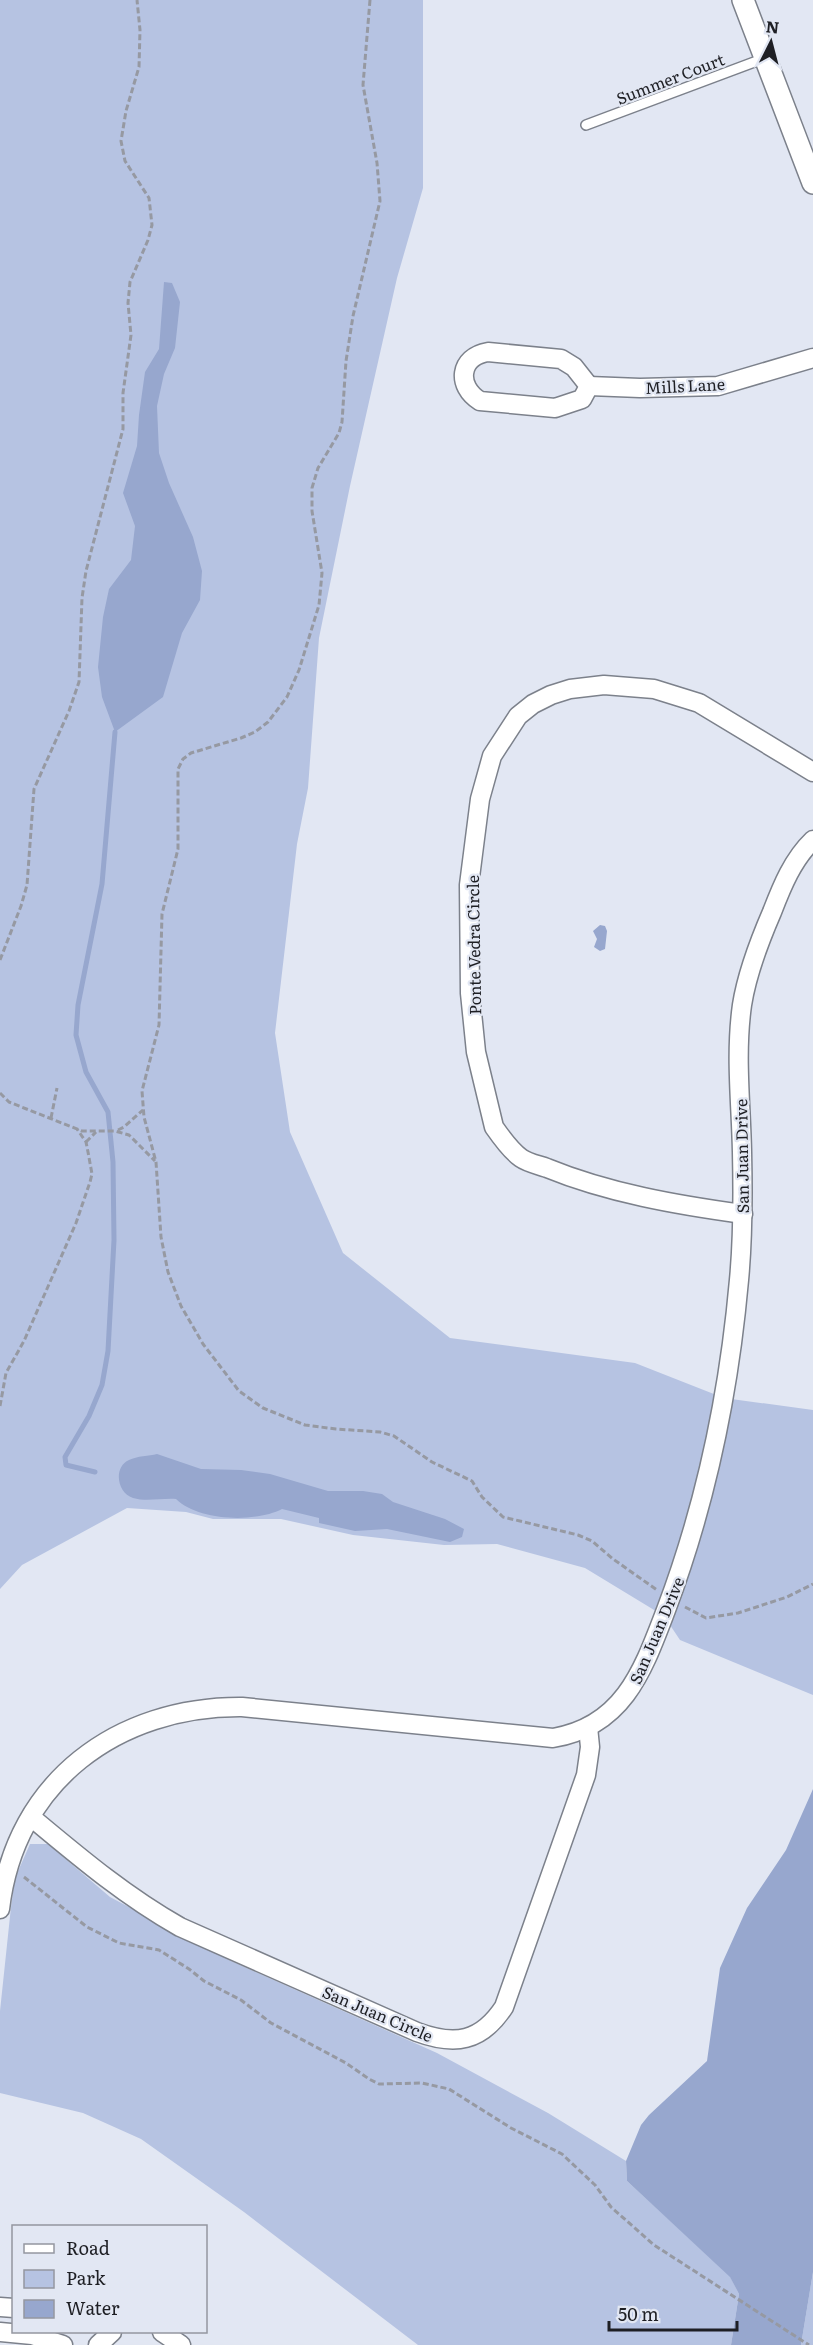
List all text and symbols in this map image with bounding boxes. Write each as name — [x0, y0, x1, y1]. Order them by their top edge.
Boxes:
north arrow — [741, 12, 801, 72]
text: N — [765, 13, 781, 39]
street label: Summer Court — [613, 46, 728, 110]
street label: Mills Lane — [645, 371, 725, 399]
street label: Ponte Vedra Circle — [460, 875, 486, 1015]
street label: San Juan Drive — [728, 1099, 754, 1213]
street label: San Juan Drive — [623, 1573, 689, 1687]
street label: San Juan Circle — [319, 1979, 437, 2047]
legend — [12, 2225, 207, 2333]
text: Road — [66, 2234, 110, 2261]
text: Park — [66, 2264, 107, 2291]
text: Water — [66, 2294, 120, 2321]
scale bar — [609, 2294, 736, 2332]
text: 50 m — [618, 2300, 659, 2327]

